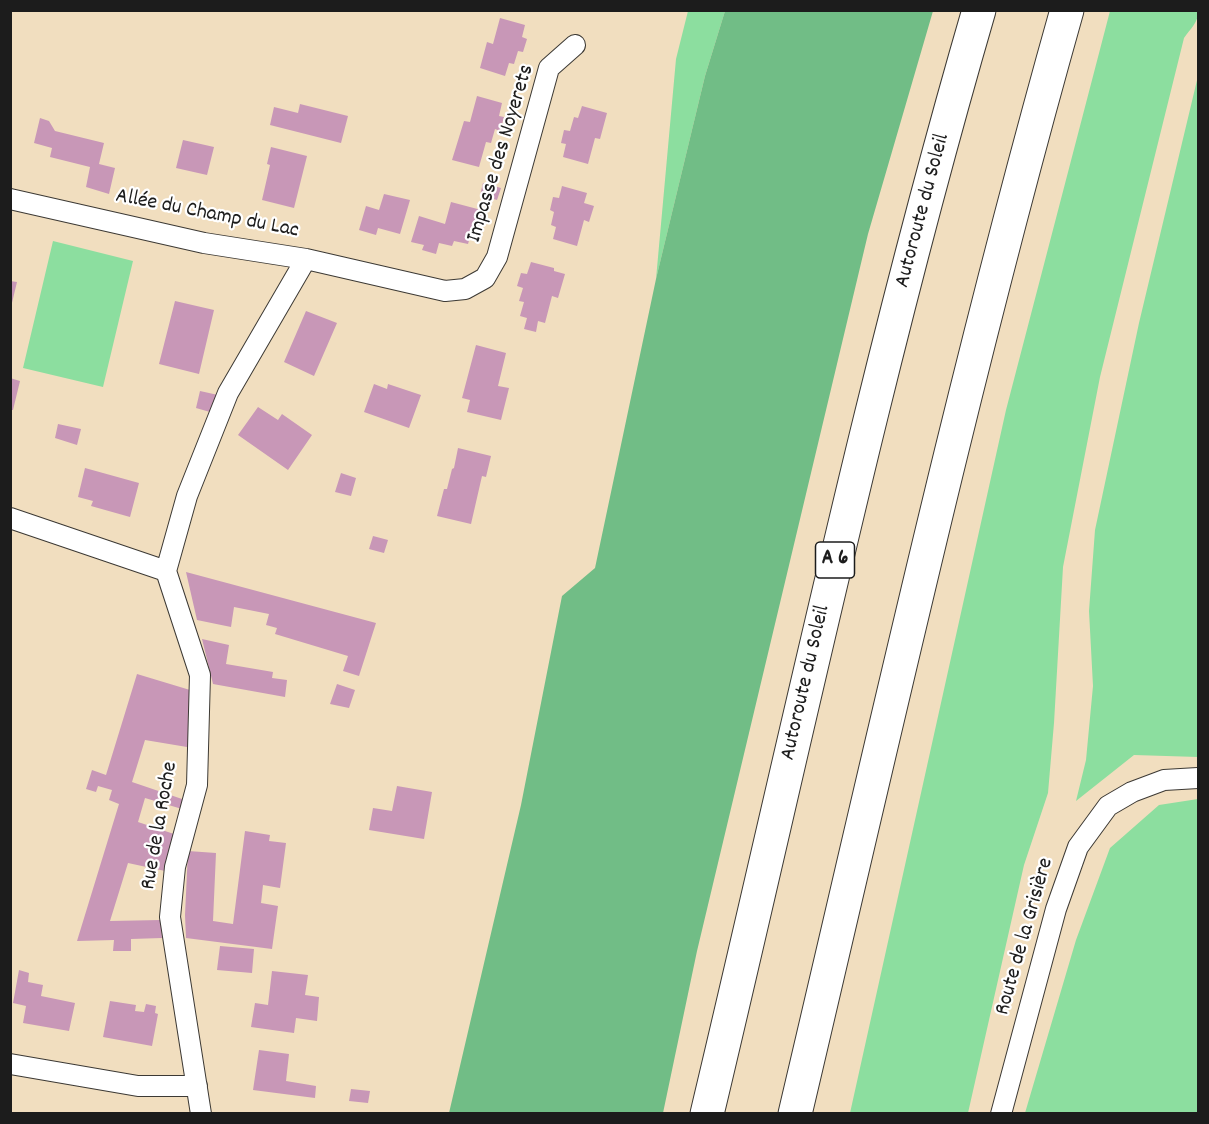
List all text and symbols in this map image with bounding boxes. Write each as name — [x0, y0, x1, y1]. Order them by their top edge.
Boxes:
street label: Impasse des Noyerets — [462, 62, 542, 246]
street label: Autoroute du Soleil — [891, 131, 957, 291]
street label: Allée du Champ du Lac — [113, 184, 301, 246]
road number: A 6 — [816, 542, 854, 578]
street label: Autoroute du Soleil — [776, 603, 838, 763]
street label: Rue de la Roche — [137, 760, 185, 892]
street label: Route de la Grisière — [991, 855, 1061, 1019]

